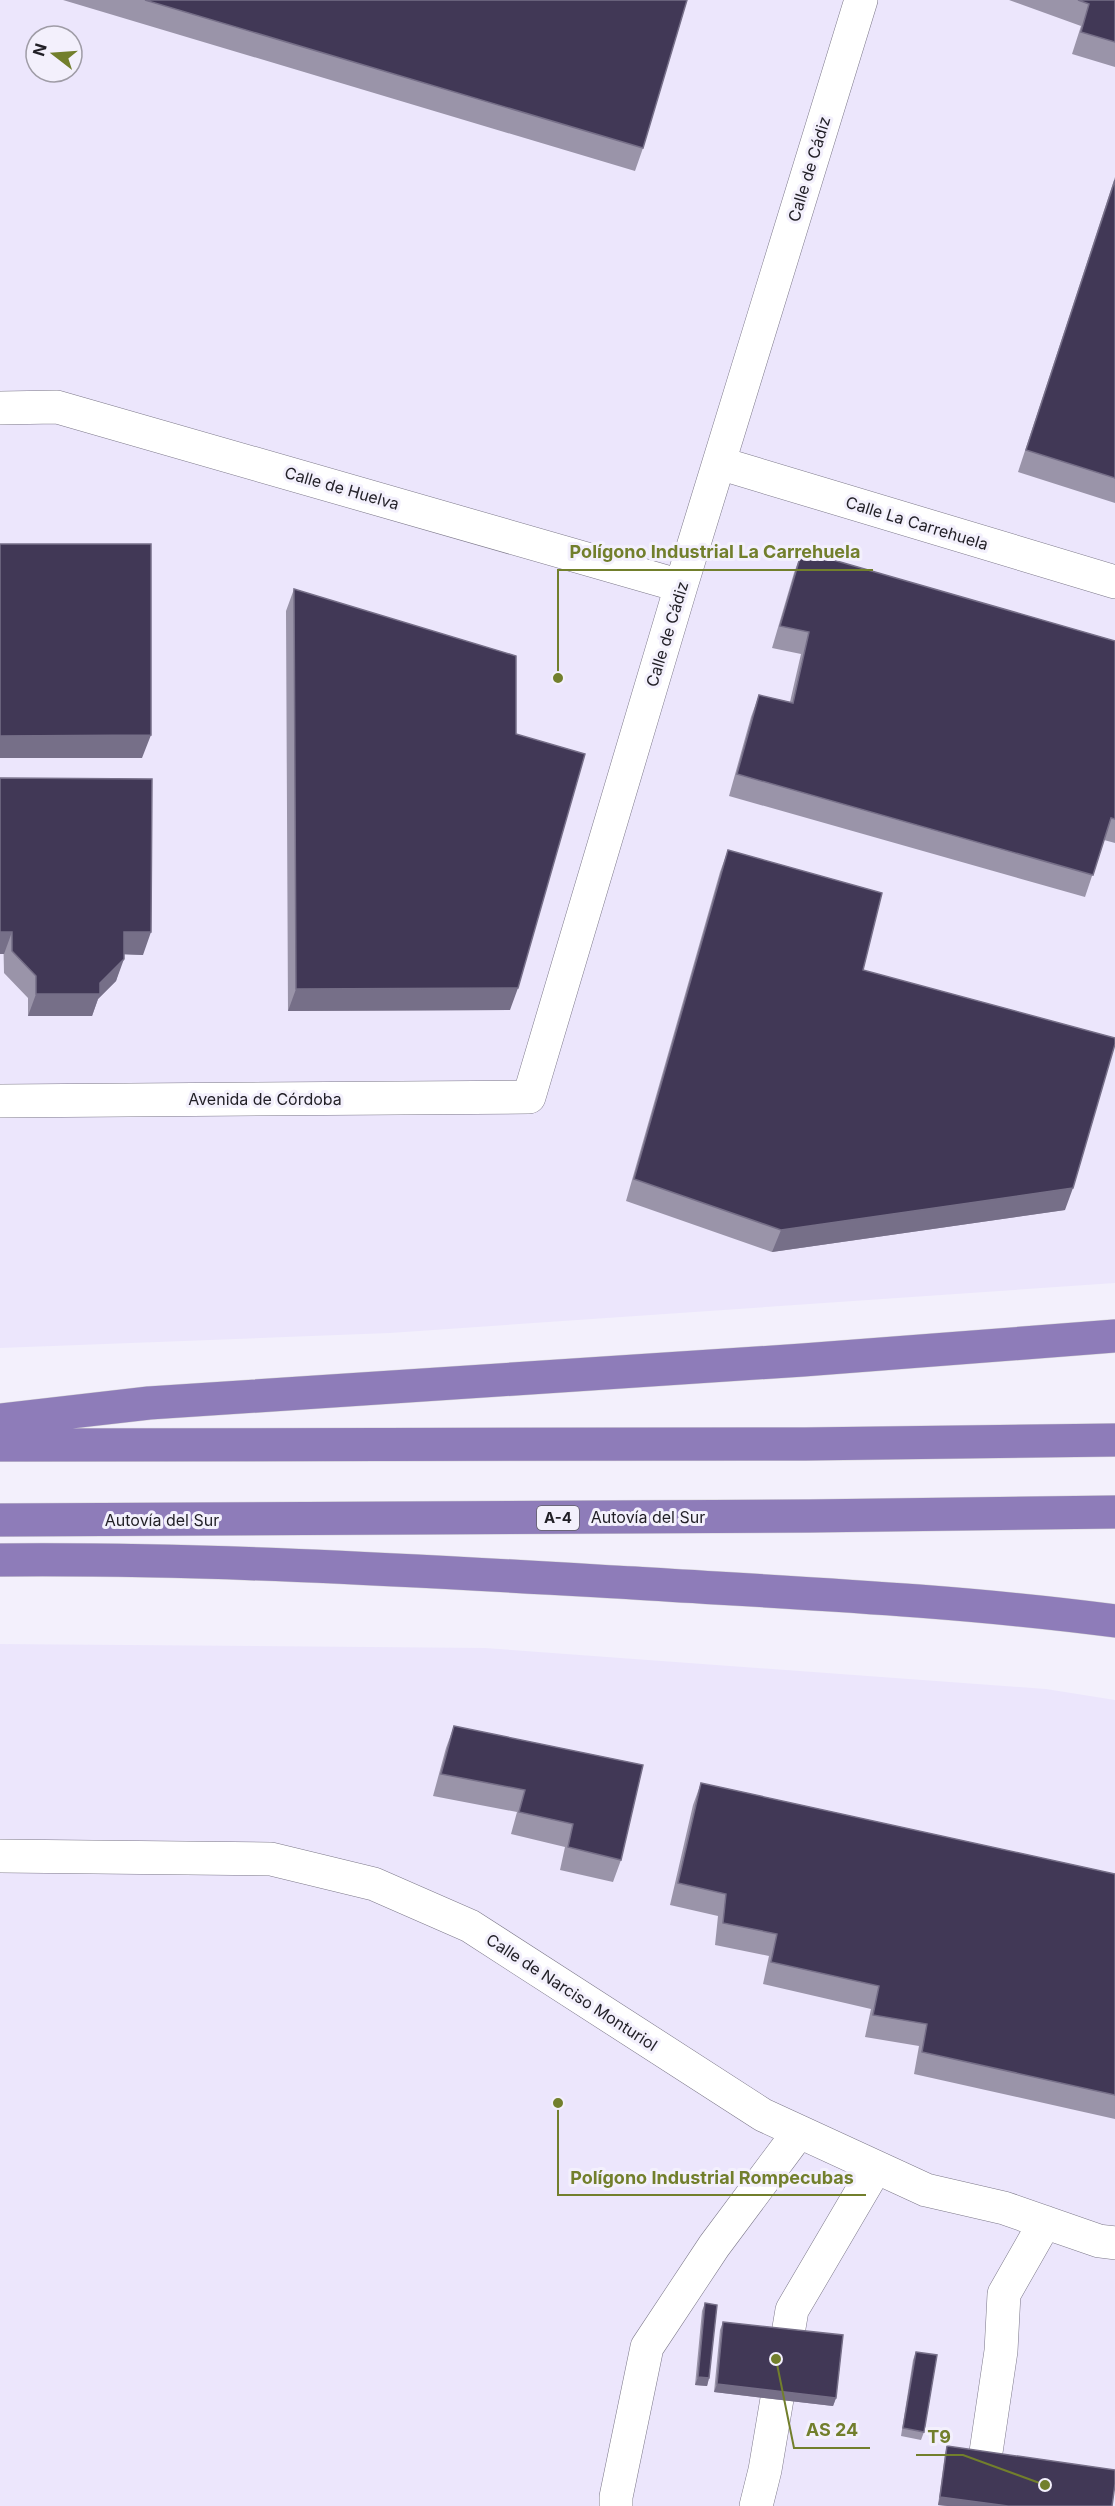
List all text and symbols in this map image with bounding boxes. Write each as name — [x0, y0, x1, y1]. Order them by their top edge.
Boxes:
north arrow — [24, 24, 84, 84]
text: N — [28, 41, 51, 58]
street label: Calle de Cádiz — [783, 114, 835, 224]
street label: Calle de Huelva — [282, 462, 402, 514]
street label: Calle La Carrehuela — [843, 492, 991, 554]
callout: Polígono Industrial La Carrehuela — [558, 534, 873, 570]
text: Polígono Industrial La Carrehuela — [570, 541, 860, 562]
street label: Calle de Cádiz — [641, 579, 693, 689]
street label: Avenida de Córdoba — [188, 1089, 342, 1109]
road number: A-4 — [537, 1506, 579, 1530]
street label: Autovía del Sur — [591, 1507, 705, 1527]
street label: Autovía del Sur — [105, 1510, 219, 1530]
street label: Calle de Narciso Monturiol — [483, 1929, 661, 2055]
callout: Polígono Industrial Rompecubas — [558, 2159, 866, 2195]
text: Polígono Industrial Rompecubas — [570, 2167, 854, 2188]
callout: AS 24 — [794, 2412, 870, 2448]
text: AS 24 — [806, 2419, 858, 2440]
callout: T9 — [916, 2419, 963, 2455]
text: T9 — [927, 2426, 951, 2447]

